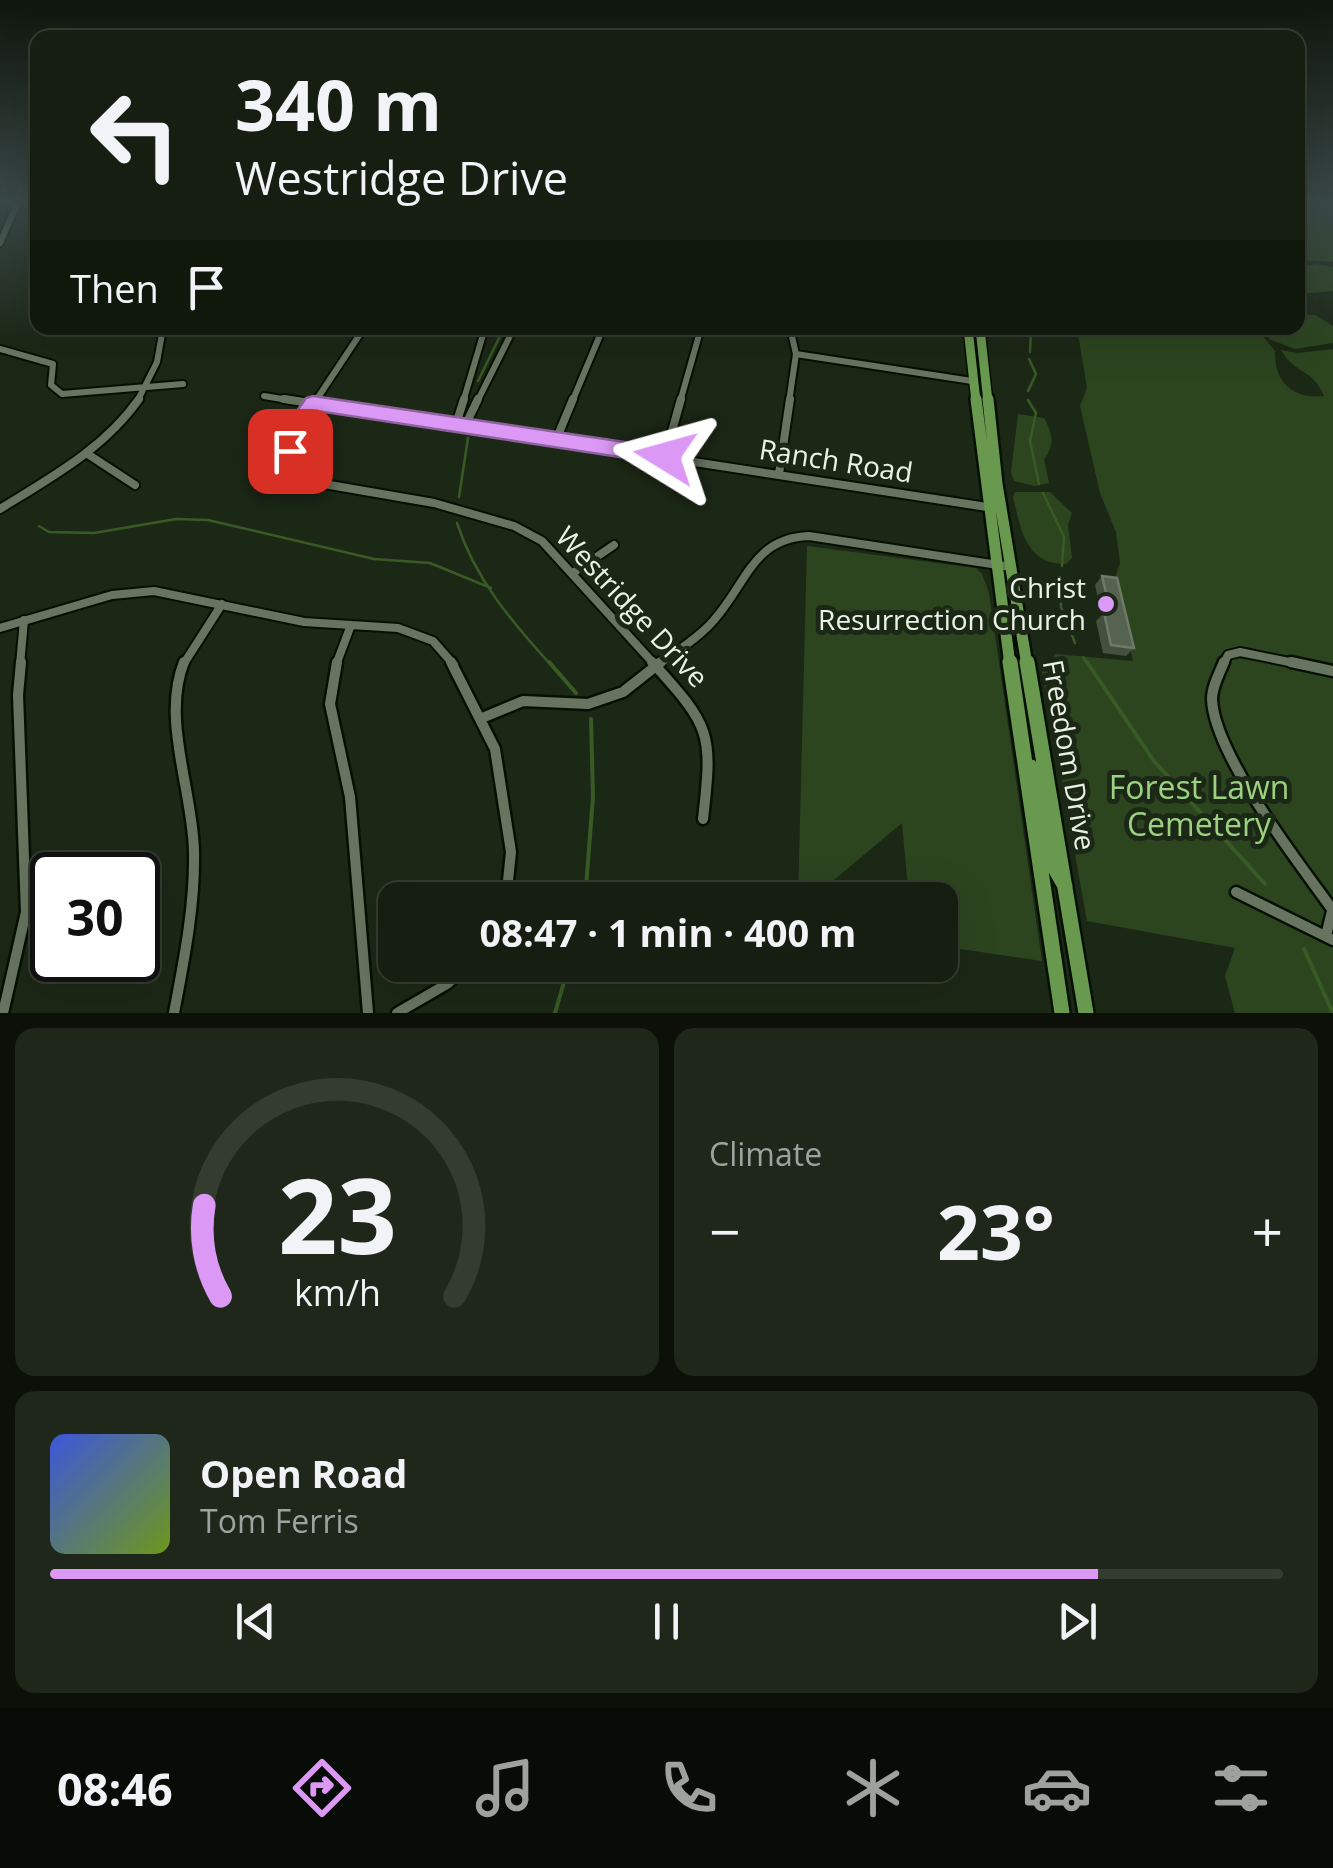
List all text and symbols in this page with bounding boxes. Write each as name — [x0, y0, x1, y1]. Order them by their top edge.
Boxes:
text: 340 m — [235, 56, 442, 152]
icon: left — [70, 70, 200, 200]
text: Westridge Drive — [235, 147, 568, 208]
icon: arrive — [179, 260, 234, 315]
text: Then — [70, 262, 159, 314]
position arrow — [613, 404, 717, 508]
pin — [248, 409, 333, 494]
icon: arrive — [263, 424, 318, 479]
street label: Ranch Road — [757, 429, 916, 491]
street label: Westridge Drive — [548, 518, 717, 695]
place label: Christ Resurrection Church — [818, 568, 1086, 638]
marker: Christ Resurrection Church — [1095, 593, 1117, 615]
street label: Freedom Drive — [1035, 656, 1105, 853]
park label: Forest Lawn Cemetery — [1109, 765, 1289, 845]
speed limit sign: 30 — [30, 852, 160, 982]
text: 08:47 · 1 min · 400 m — [480, 906, 856, 958]
text: Climate — [709, 1132, 822, 1175]
text: 23 — [278, 1143, 396, 1284]
text: 23° — [937, 1180, 1055, 1282]
text: − — [709, 1193, 740, 1268]
text: + — [1252, 1193, 1283, 1268]
text: km/h — [294, 1268, 380, 1316]
text: Open Road — [200, 1447, 407, 1499]
text: Tom Ferris — [200, 1499, 359, 1542]
icon: previous — [228, 1594, 283, 1649]
icon: pause — [639, 1594, 694, 1649]
icon: next — [1050, 1594, 1105, 1649]
icon: directions — [287, 1753, 357, 1823]
icon: music — [470, 1753, 540, 1823]
icon: phone — [654, 1753, 724, 1823]
icon: climate — [838, 1753, 908, 1823]
icon: car — [1022, 1753, 1092, 1823]
icon: filters — [1206, 1753, 1276, 1823]
text: 08:46 — [57, 1758, 173, 1819]

